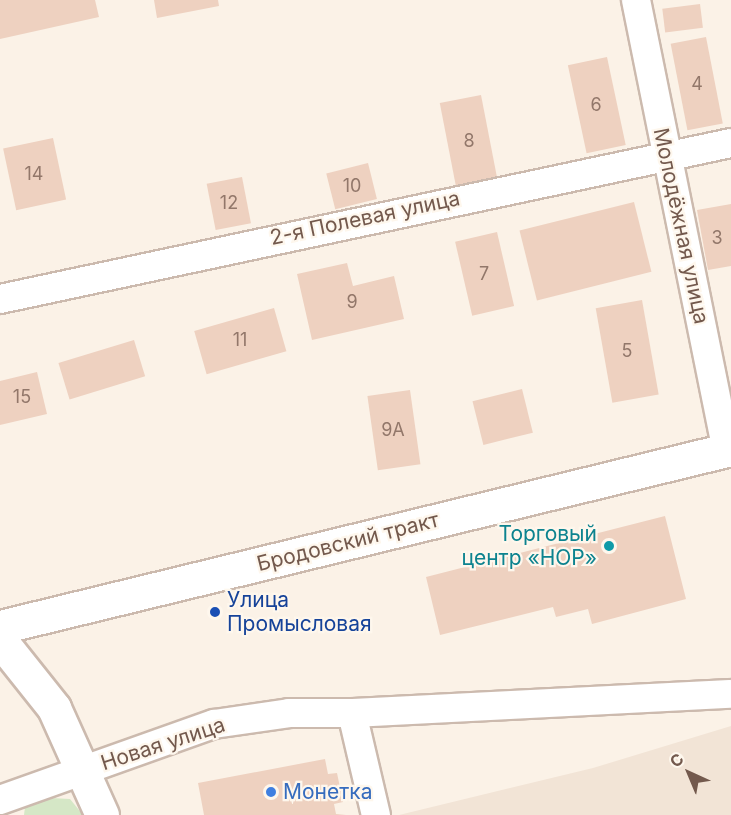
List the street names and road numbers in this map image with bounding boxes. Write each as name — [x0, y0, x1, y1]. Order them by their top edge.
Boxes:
street label: Молодёжная улица — [648, 126, 714, 326]
street label: 2-я Полевая улица — [268, 186, 462, 250]
street label: Бродовский тракт — [254, 507, 442, 577]
street label: Новая улица — [98, 712, 228, 776]

